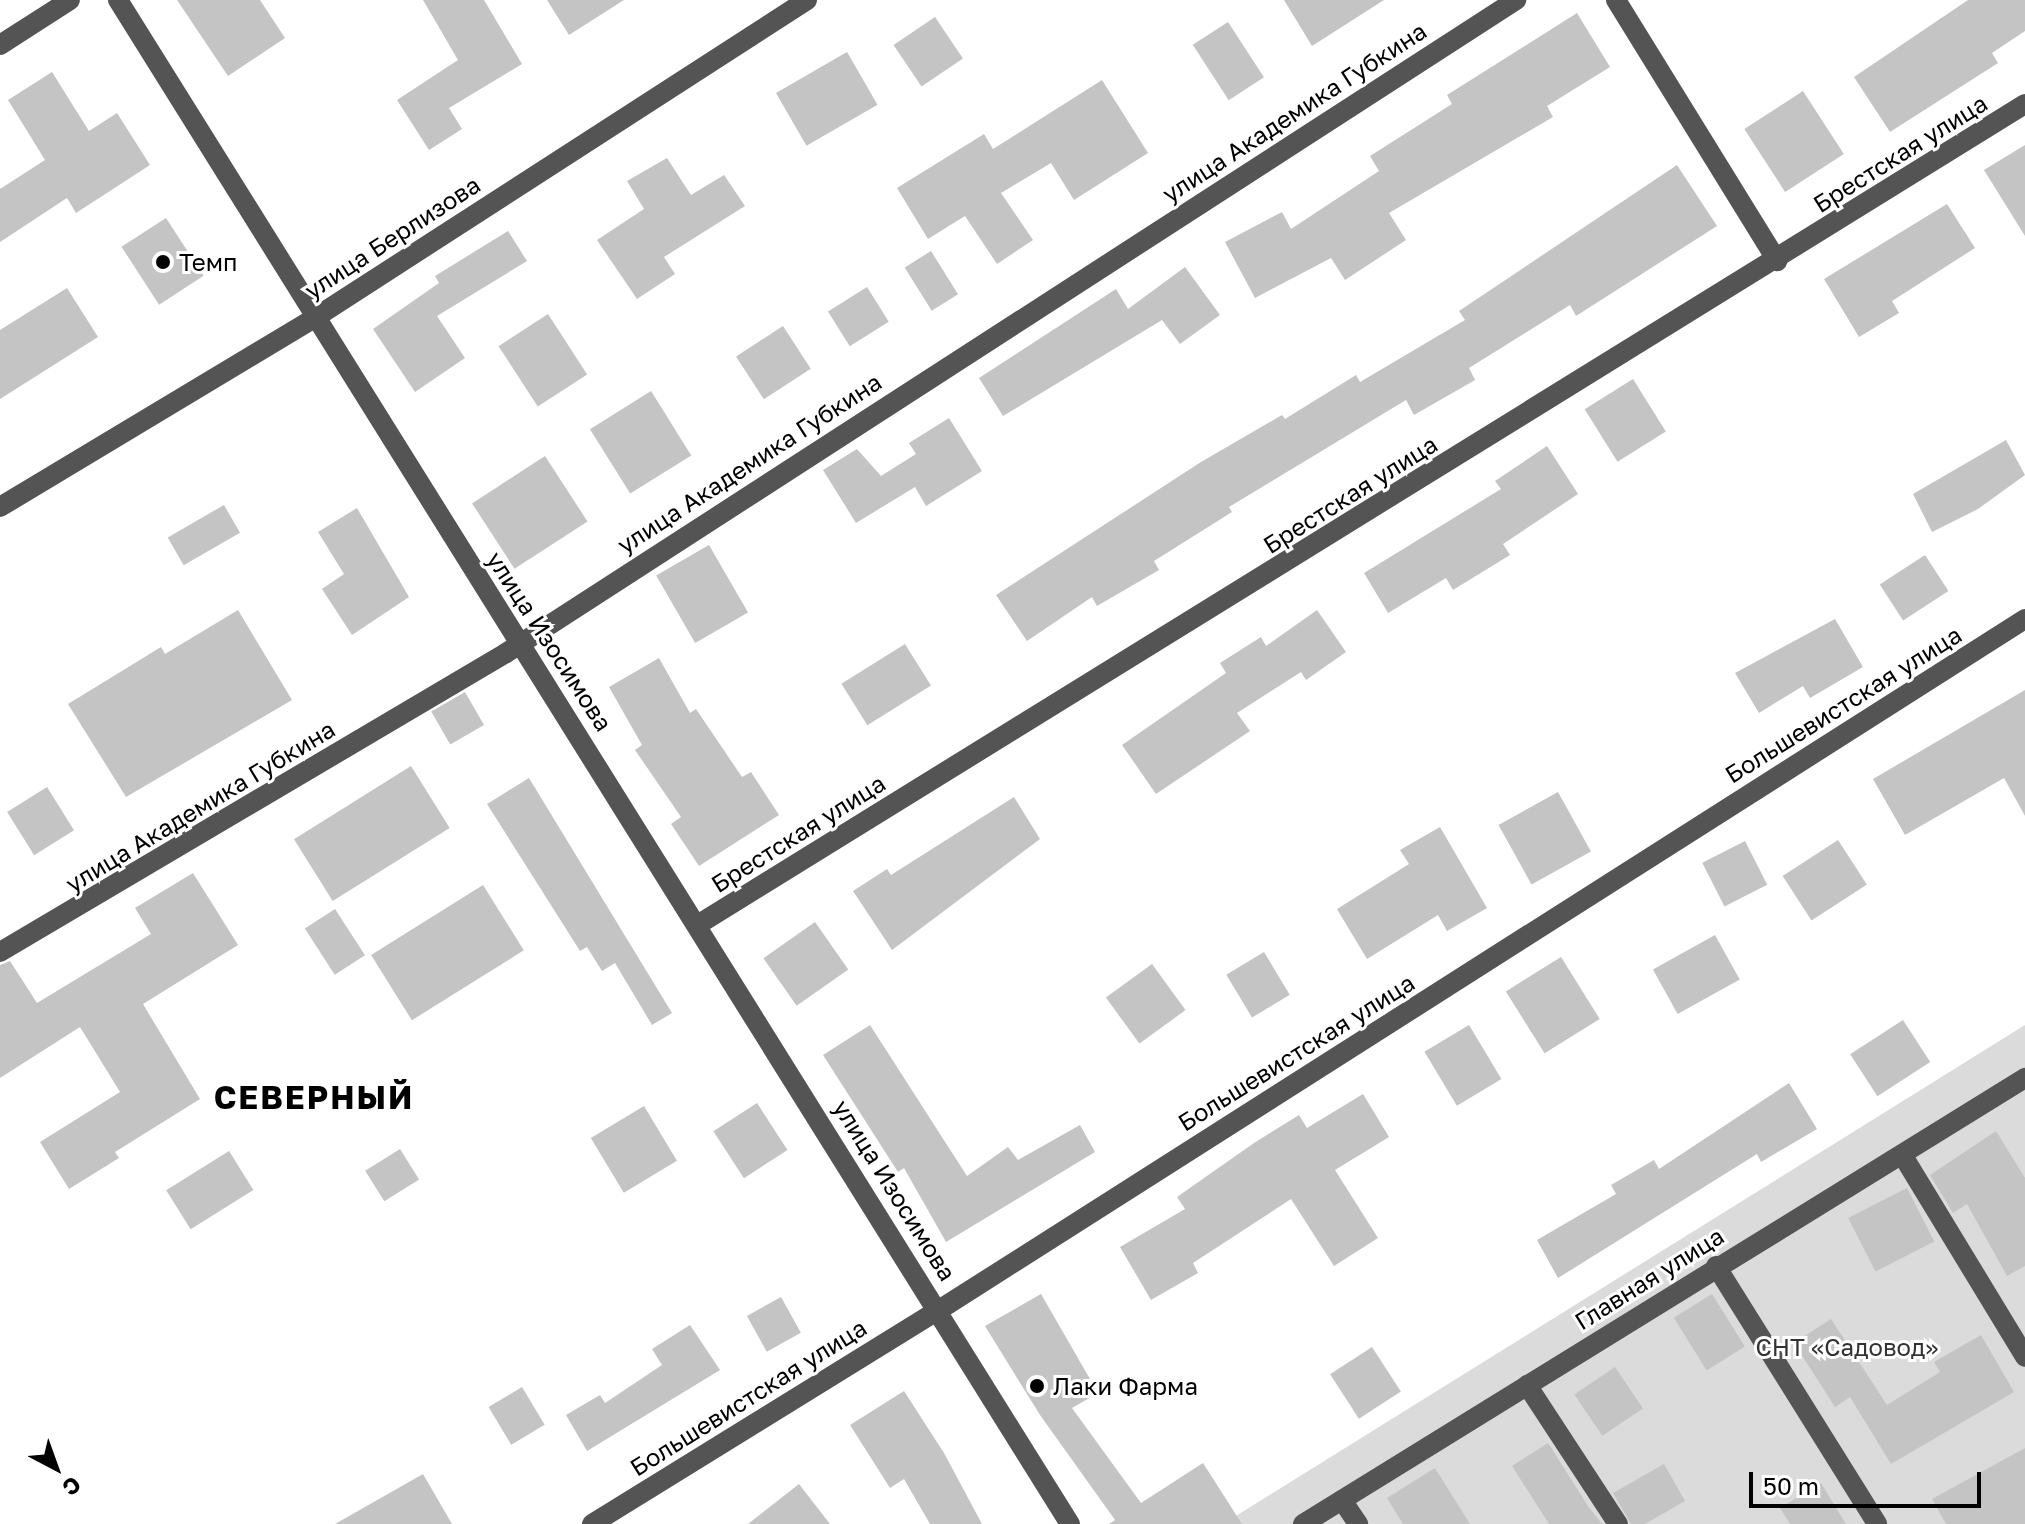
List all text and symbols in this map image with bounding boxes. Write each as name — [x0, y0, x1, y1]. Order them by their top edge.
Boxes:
street label: улица Академика Губкина — [1157, 16, 1431, 208]
street label: Брестская улица — [1808, 88, 1992, 218]
street label: улица Берлизова — [299, 170, 485, 304]
place label: Темп — [179, 248, 237, 276]
marker: Темп — [154, 253, 172, 271]
street label: улица Академика Губкина — [612, 367, 886, 559]
street label: Брестская улица — [1258, 429, 1442, 559]
street label: улица Изосимова — [481, 546, 619, 736]
street label: Большевистская улица — [1720, 619, 1966, 789]
street label: улица Академика Губкина — [60, 714, 340, 898]
street label: Брестская улица — [706, 768, 890, 898]
street label: Большевистская улица — [1173, 967, 1419, 1137]
district label: СЕВЕРНЫЙ — [214, 1078, 414, 1116]
street label: улица Изосимова — [828, 1094, 962, 1286]
street label: Главная улица — [1569, 1221, 1729, 1335]
street label: Большевистская улица — [625, 1312, 871, 1482]
park label: СНТ «Садовод» — [1756, 1333, 1938, 1361]
place label: Лаки Фарма — [1053, 1372, 1198, 1400]
marker: Лаки Фарма — [1028, 1377, 1046, 1395]
north arrow — [16, 1428, 96, 1508]
scale bar — [1753, 1456, 1985, 1506]
text: С — [57, 1471, 87, 1502]
text: 50 m — [1763, 1471, 1819, 1500]

